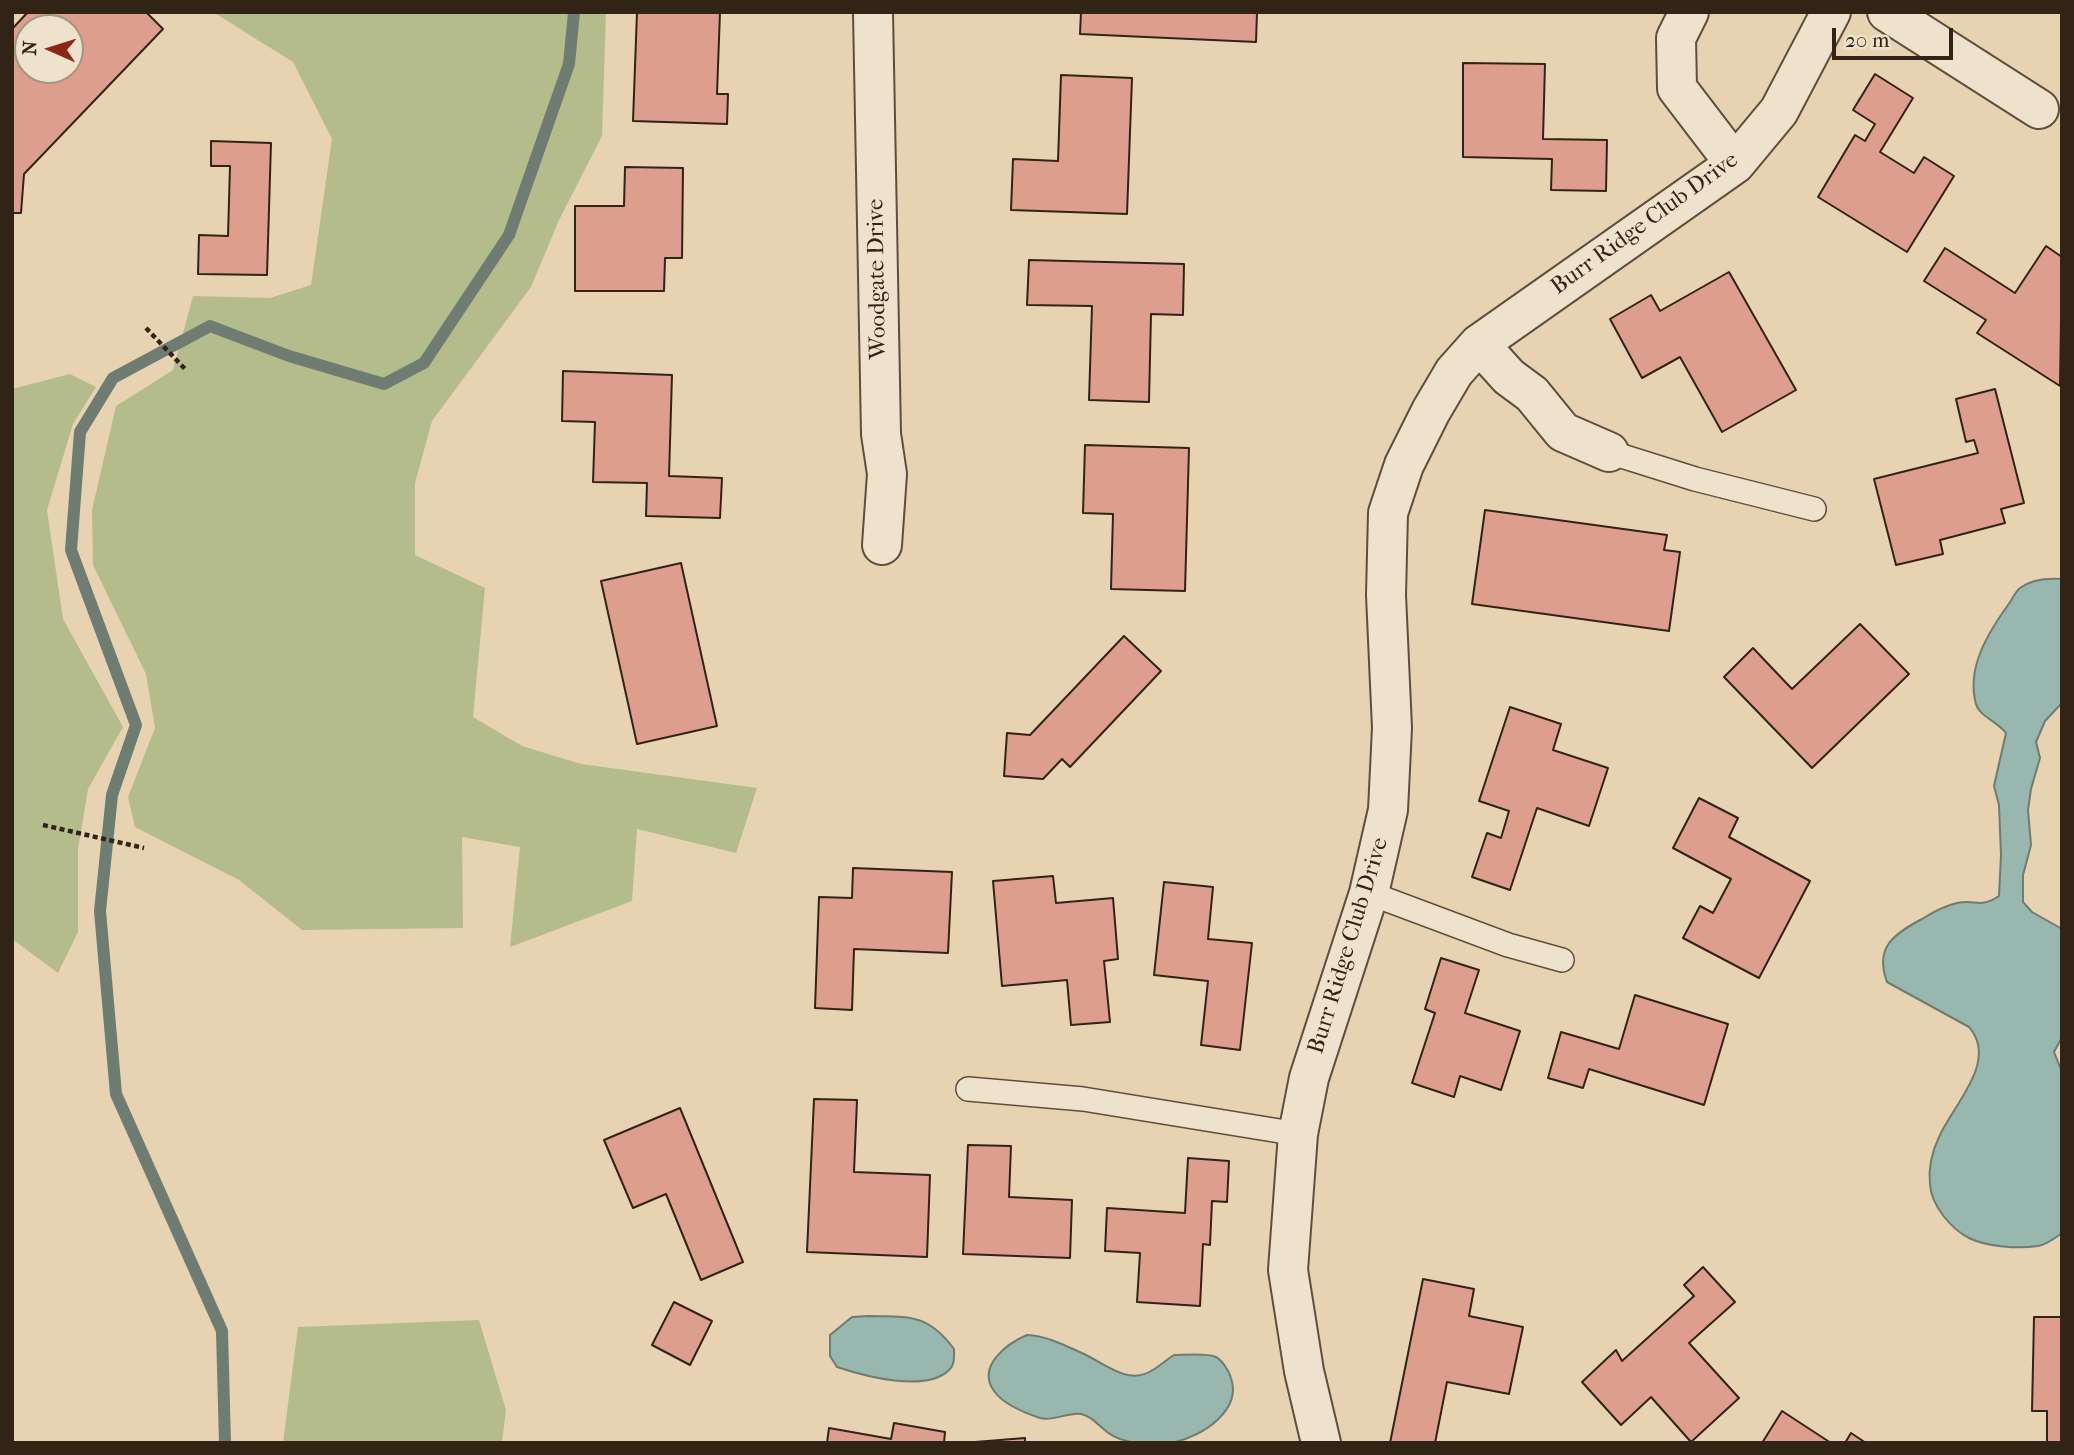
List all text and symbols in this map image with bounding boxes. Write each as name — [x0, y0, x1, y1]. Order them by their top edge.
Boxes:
north arrow — [14, 14, 84, 84]
scale bar — [1836, 14, 1957, 58]
text: 20 m — [1845, 28, 1889, 52]
text: N — [19, 40, 41, 56]
street label: Burr Ridge Club Drive — [1546, 147, 1744, 301]
street label: Woodgate Drive — [863, 199, 893, 359]
street label: Burr Ridge Club Drive — [1303, 835, 1395, 1057]

